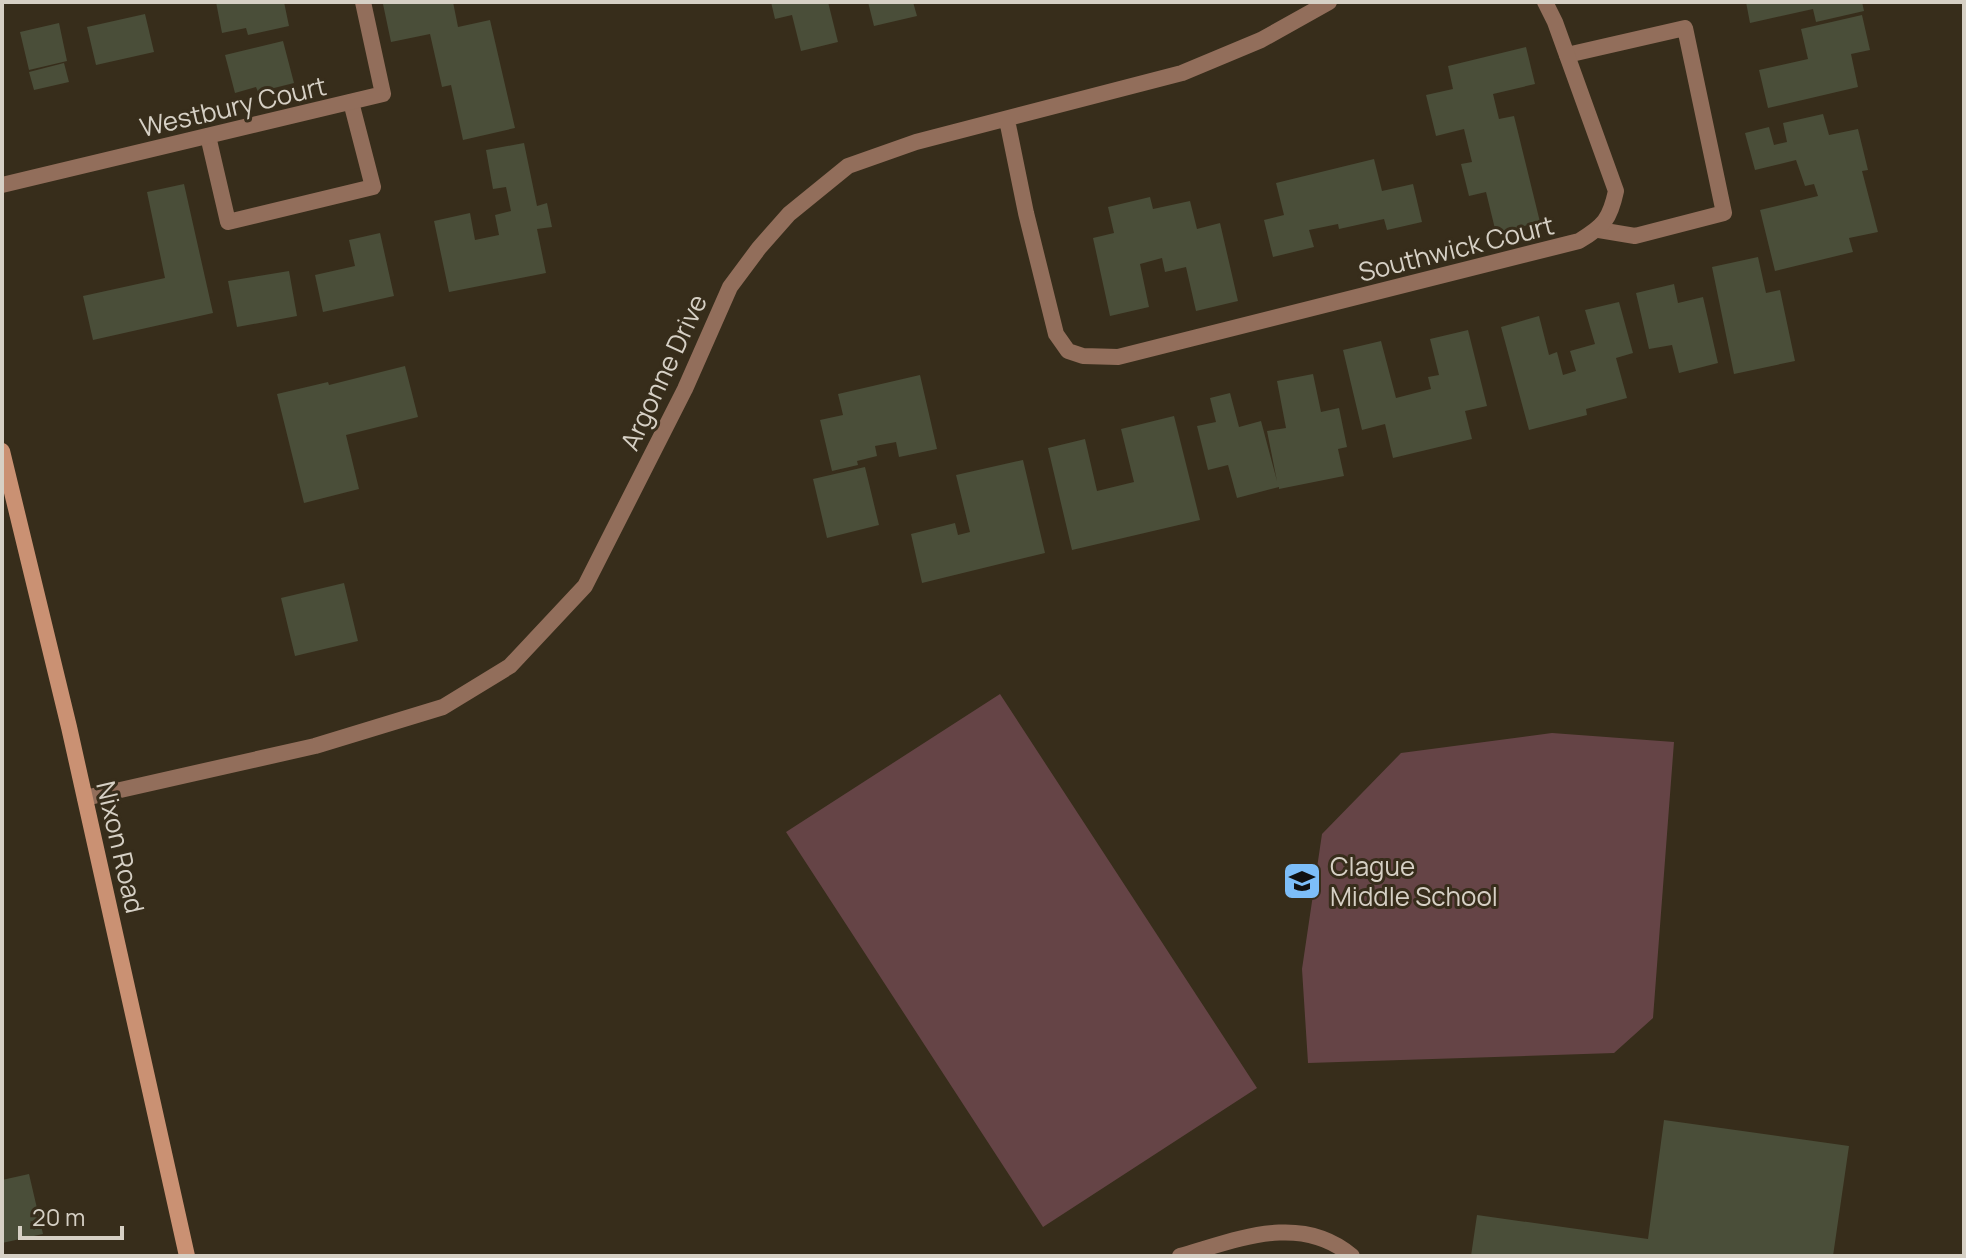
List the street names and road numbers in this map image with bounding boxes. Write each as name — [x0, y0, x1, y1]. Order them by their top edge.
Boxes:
street label: Westbury Court — [136, 67, 330, 145]
street label: Southwick Court — [1354, 206, 1558, 290]
street label: Argonne Drive — [611, 288, 715, 456]
street label: Nixon Road — [88, 777, 154, 917]

